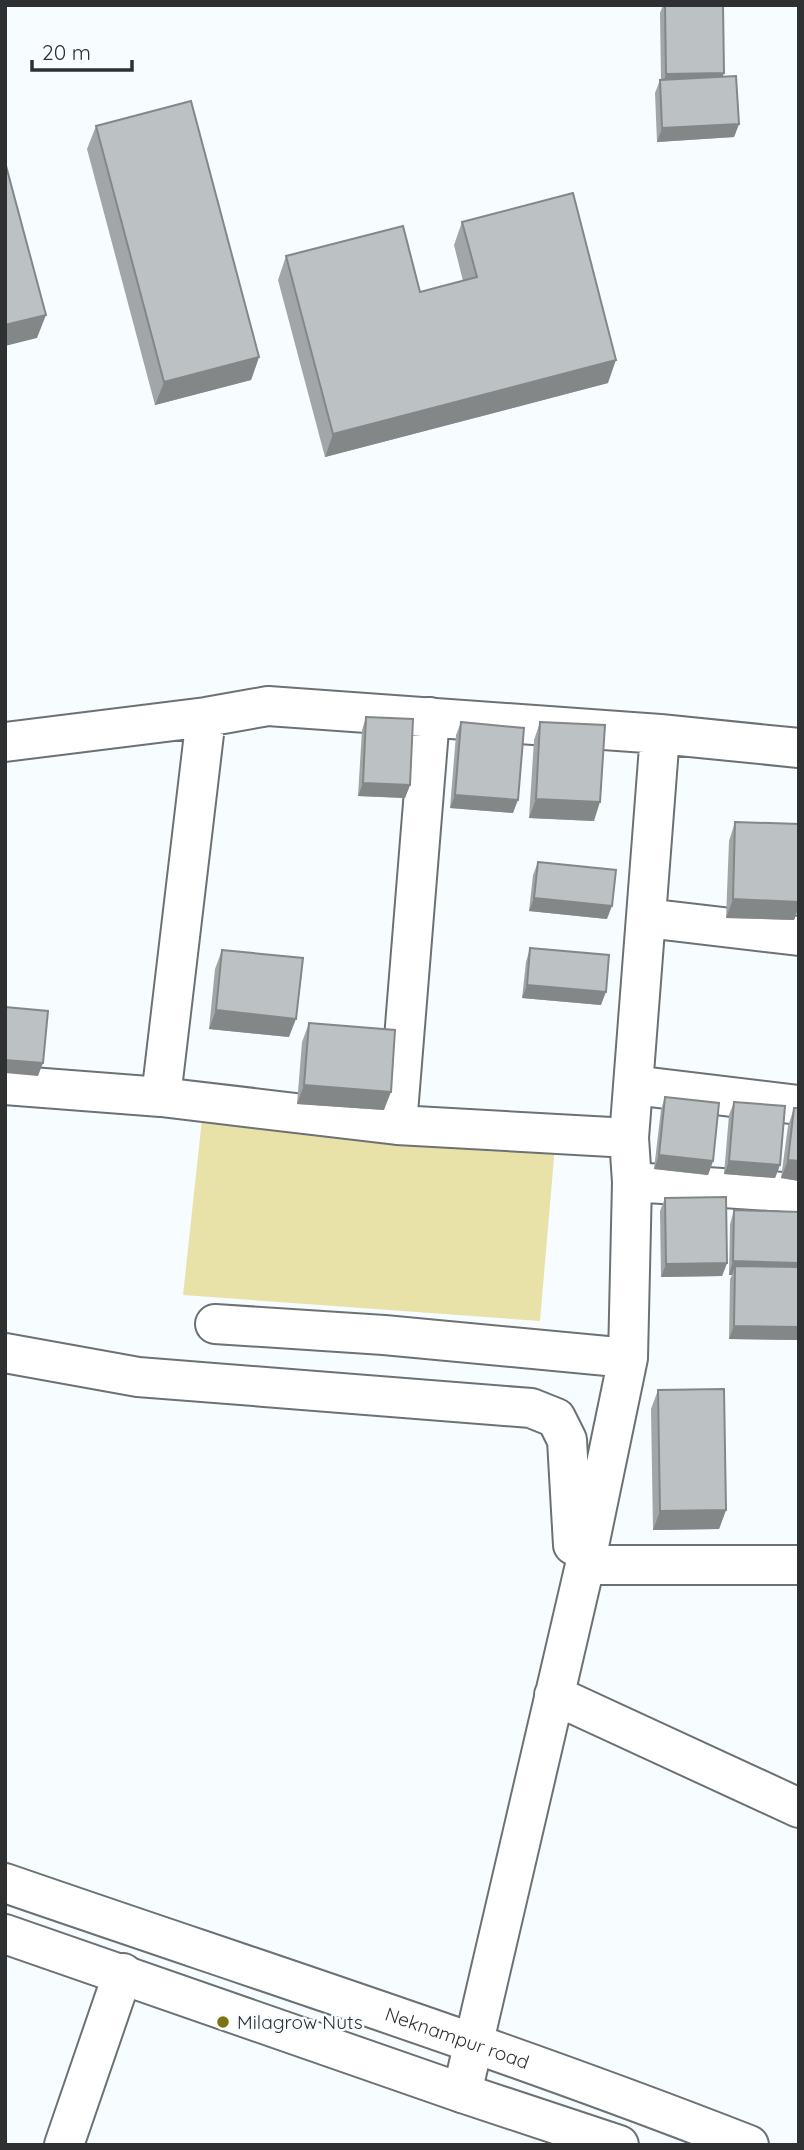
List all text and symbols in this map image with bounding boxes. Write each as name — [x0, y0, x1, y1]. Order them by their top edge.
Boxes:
scale bar — [32, 28, 131, 72]
text: 20 m — [42, 39, 91, 65]
street label: Neknampur road — [382, 2002, 532, 2074]
place label: Milagrow Nuts — [237, 2010, 363, 2034]
marker: Milagrow Nuts — [215, 2014, 231, 2030]

